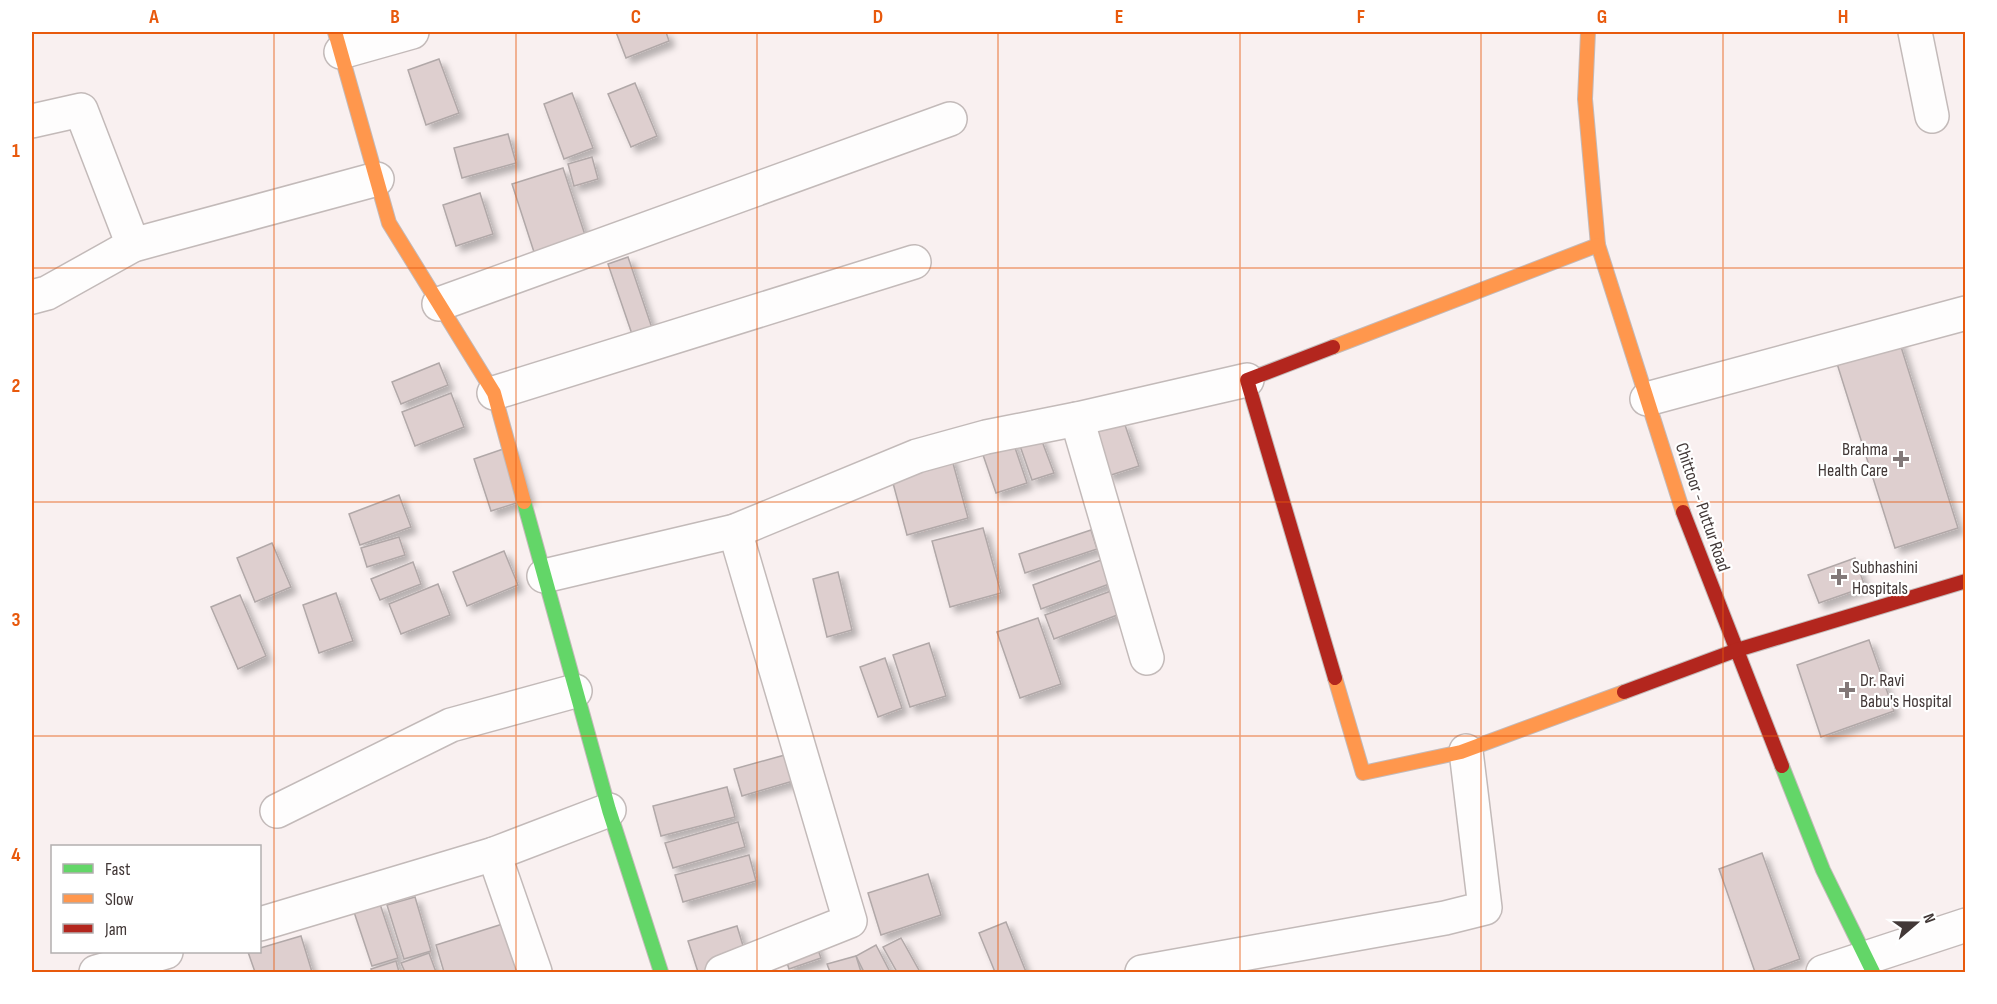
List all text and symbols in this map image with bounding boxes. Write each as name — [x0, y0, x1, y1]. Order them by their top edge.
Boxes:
text: A — [148, 5, 159, 29]
text: B — [390, 5, 400, 29]
text: C — [631, 5, 641, 29]
text: D — [873, 5, 883, 29]
text: E — [1115, 5, 1123, 29]
text: F — [1357, 5, 1365, 29]
text: G — [1597, 5, 1607, 29]
text: H — [1838, 5, 1848, 29]
text: 1 — [12, 139, 20, 163]
text: 2 — [12, 374, 20, 398]
place label: Brahma Health Care — [1818, 439, 1888, 481]
street label: Chittoor - Puttur Road — [1671, 440, 1734, 574]
marker: Brahma Health Care — [1892, 450, 1910, 468]
place label: Subhashini Hospitals — [1852, 557, 1918, 599]
marker: Subhashini Hospitals — [1830, 568, 1848, 586]
text: 3 — [12, 608, 21, 632]
place label: Dr. Ravi Babu's Hospital — [1860, 670, 1952, 712]
marker: Dr. Ravi Babu's Hospital — [1838, 681, 1856, 699]
text: 4 — [11, 843, 21, 867]
legend — [51, 845, 261, 953]
text: Fast — [105, 859, 131, 880]
text: Slow — [105, 889, 134, 910]
north arrow — [1886, 893, 1946, 953]
text: N — [1918, 911, 1939, 926]
text: Jam — [104, 919, 127, 940]

